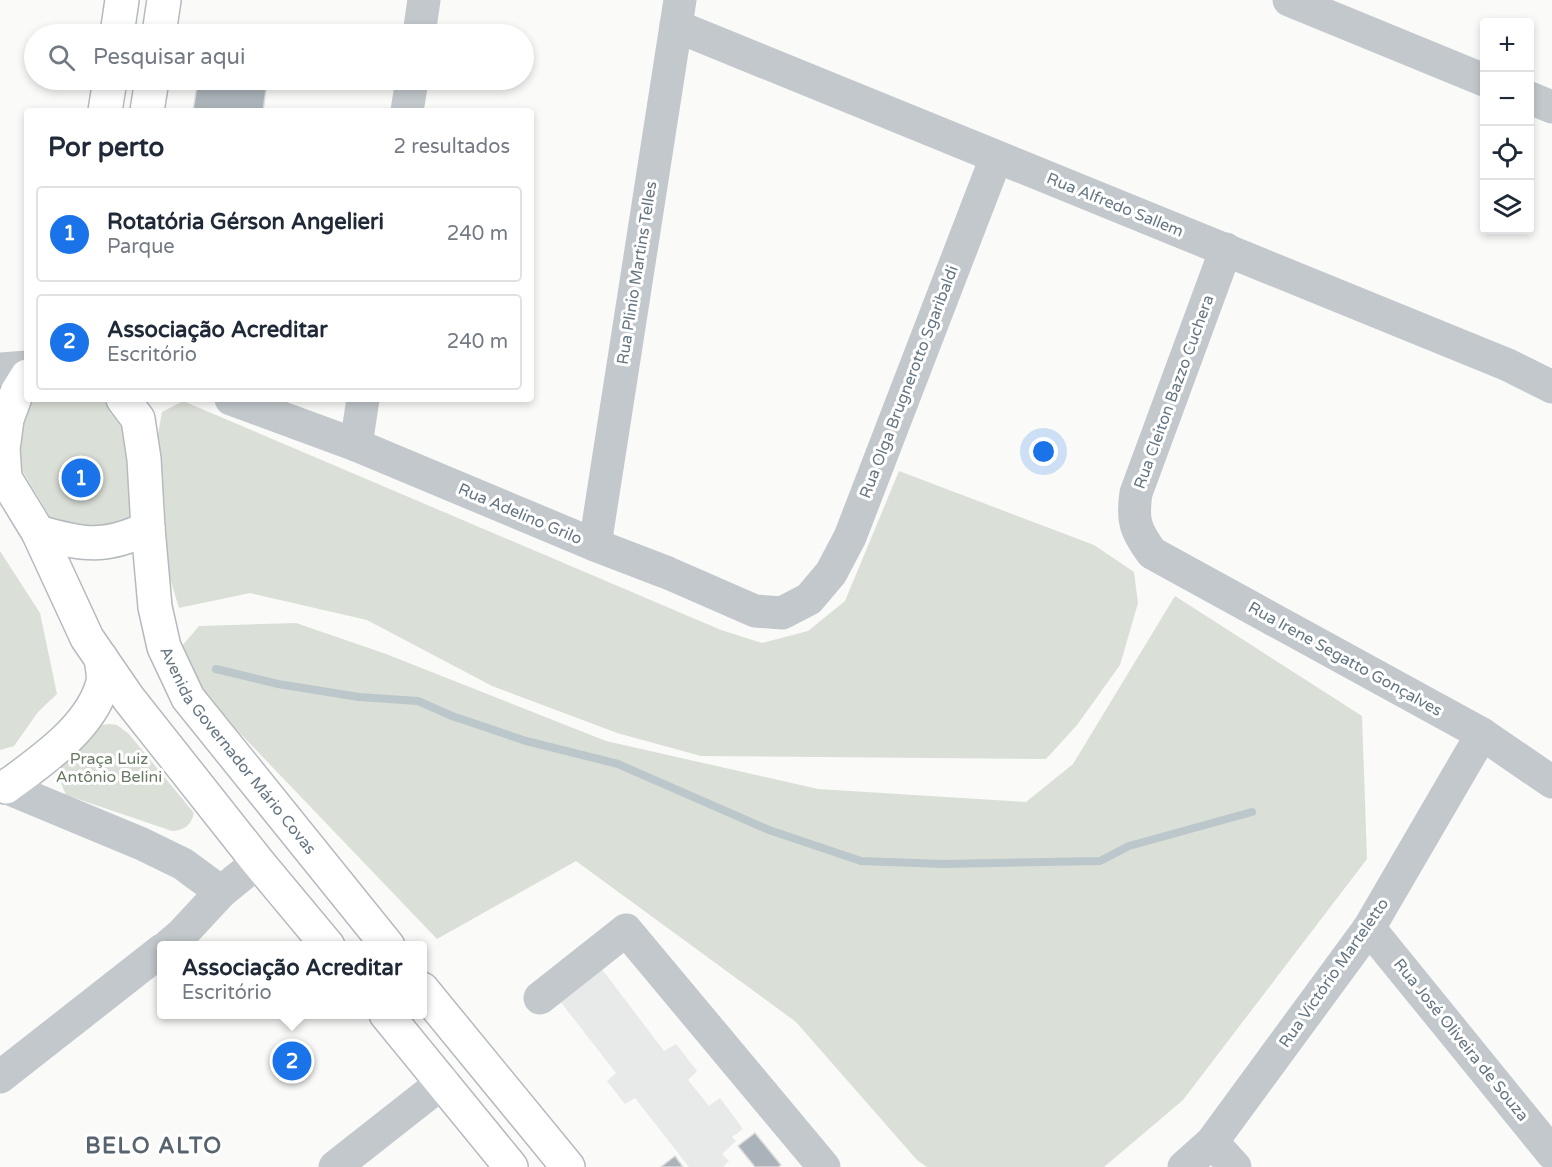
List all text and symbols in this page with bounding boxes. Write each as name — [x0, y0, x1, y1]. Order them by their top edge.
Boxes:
map controls — [1480, 18, 1534, 234]
button: + — [1480, 18, 1534, 72]
search box — [24, 24, 534, 90]
icon: search — [45, 41, 78, 74]
text: Pesquisar aqui — [93, 44, 245, 70]
button: − — [1480, 72, 1534, 126]
button: locate — [1480, 126, 1534, 180]
text: Por perto — [48, 132, 164, 163]
text: 2 resultados — [394, 135, 510, 159]
street label: Rua Alfredo Sallem — [1044, 168, 1186, 242]
street label: Rua Plinio Martins Telles — [613, 180, 661, 366]
button: layers — [1480, 180, 1534, 234]
text: Rotatória Gérson Angelieri — [107, 209, 384, 235]
text: 1 — [63, 222, 76, 246]
text: 240 m — [447, 222, 508, 246]
text: Parque — [107, 235, 175, 259]
street label: Rua Olga Brugnerotto Sgaribaldi — [855, 263, 963, 501]
street label: Rua Cleiton Bazzo Cuchera — [1130, 292, 1218, 492]
text: Associação Acreditar — [107, 317, 328, 343]
text: 2 — [63, 330, 76, 354]
text: 240 m — [447, 330, 508, 354]
text: Escritório — [107, 343, 197, 367]
your location — [1029, 437, 1058, 466]
pin: 1 — [62, 456, 100, 500]
street label: Rua Adelino Grilo — [455, 479, 585, 549]
street label: Rua Irene Segatto Gonçalves — [1245, 597, 1445, 721]
street label: Avenida Governador Mário Covas — [155, 643, 320, 859]
park label: Praça Luiz Antônio Belini — [56, 749, 162, 787]
street label: Rua Victório Marteletto — [1275, 894, 1393, 1052]
popup — [157, 941, 427, 1019]
text: Associação Acreditar — [182, 955, 402, 981]
street label: Rua José Oliveira de Souza — [1389, 955, 1533, 1125]
text: Escritório — [182, 981, 272, 1005]
pin: 2 — [272, 1038, 312, 1084]
district label: BELO ALTO — [85, 1133, 223, 1159]

